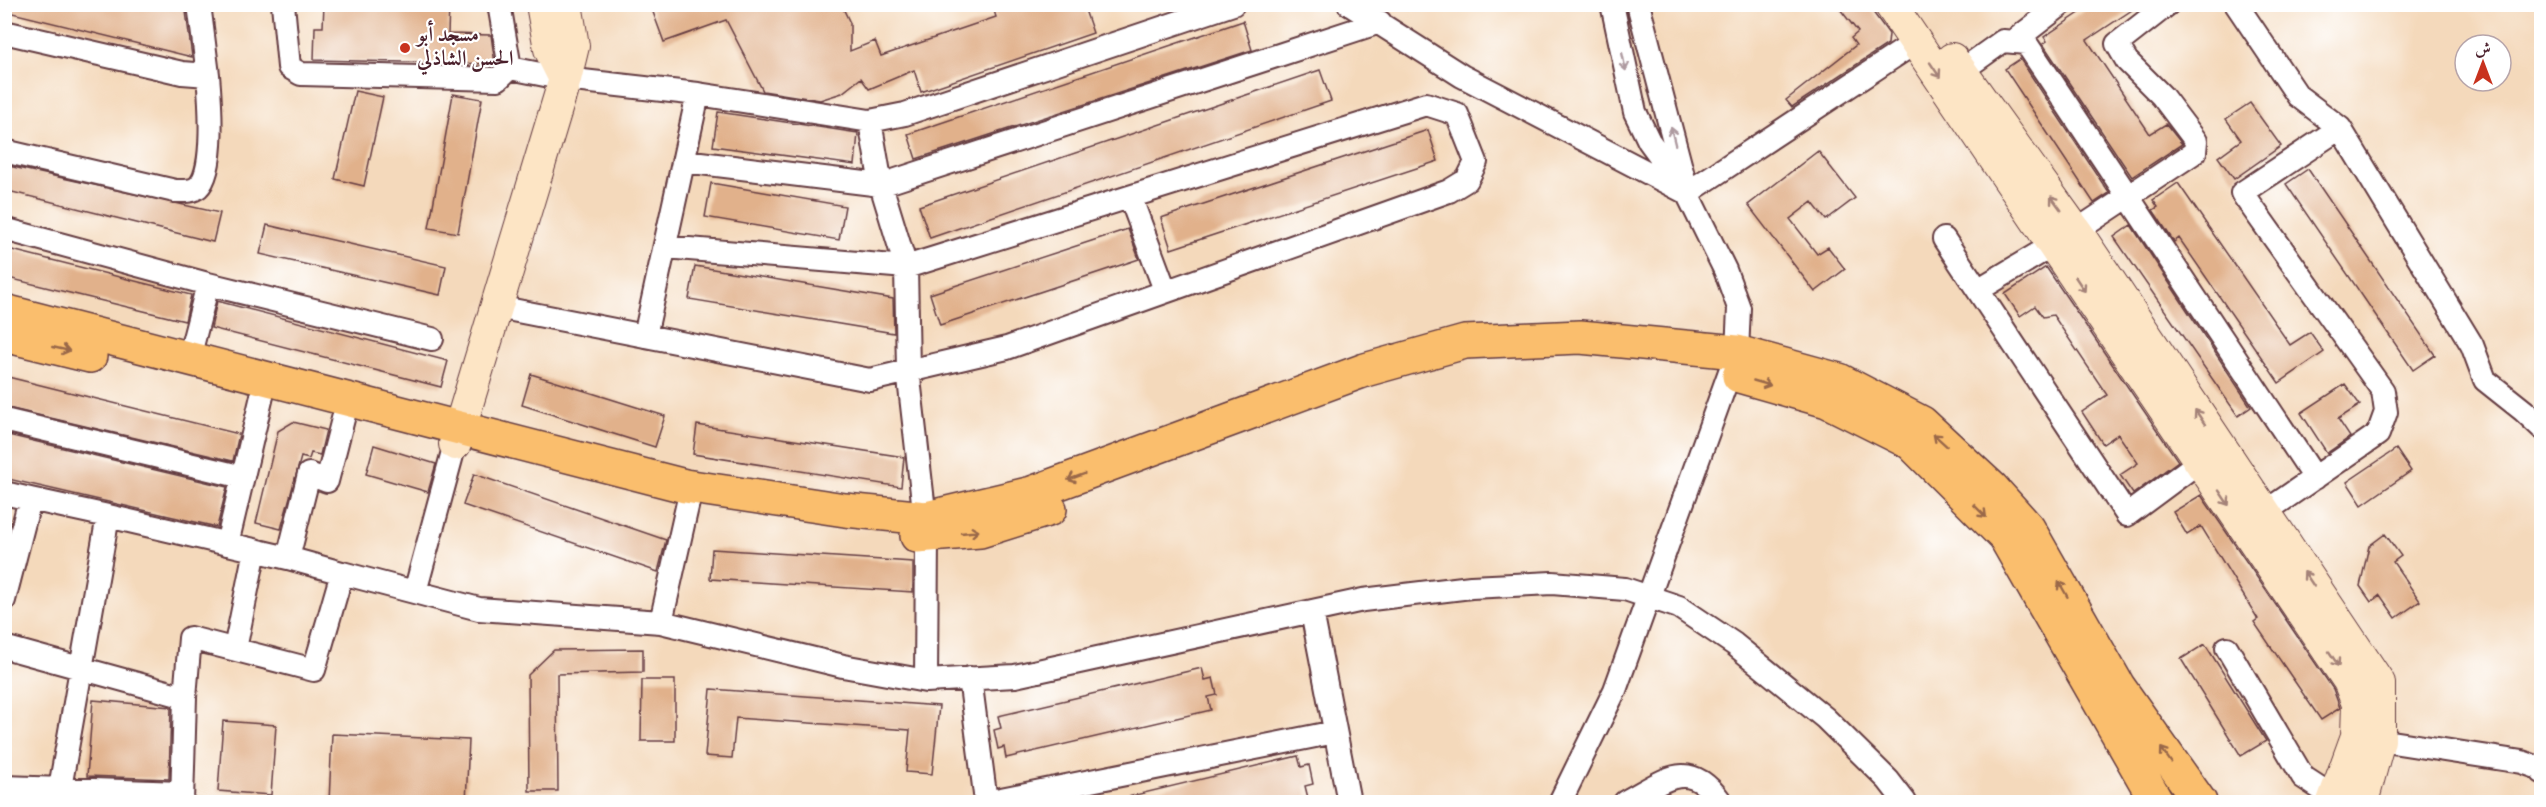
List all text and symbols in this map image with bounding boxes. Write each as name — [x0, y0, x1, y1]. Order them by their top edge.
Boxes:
place label: مسجد أبو الحسن الشاذلي — [415, 20, 514, 76]
north arrow — [2453, 33, 2513, 93]
text: ش — [2475, 39, 2491, 62]
marker: مسجد أبو الحسن الشاذلي — [398, 41, 412, 55]
one-way arrow — [1619, 52, 1631, 71]
one-way arrow — [1929, 62, 1941, 78]
one-way arrow — [1667, 127, 1679, 146]
one-way arrow — [2050, 196, 2062, 212]
one-way arrow — [2074, 275, 2086, 292]
one-way arrow — [51, 343, 70, 355]
one-way arrow — [1752, 378, 1771, 389]
one-way arrow — [2194, 408, 2207, 425]
one-way arrow — [1933, 433, 1948, 447]
one-way arrow — [1067, 473, 1086, 484]
one-way arrow — [2218, 489, 2230, 505]
one-way arrow — [1972, 504, 1987, 519]
one-way arrow — [960, 526, 979, 537]
one-way arrow — [2303, 571, 2315, 587]
one-way arrow — [2057, 581, 2068, 599]
one-way arrow — [2328, 650, 2340, 667]
one-way arrow — [2160, 747, 2172, 763]

